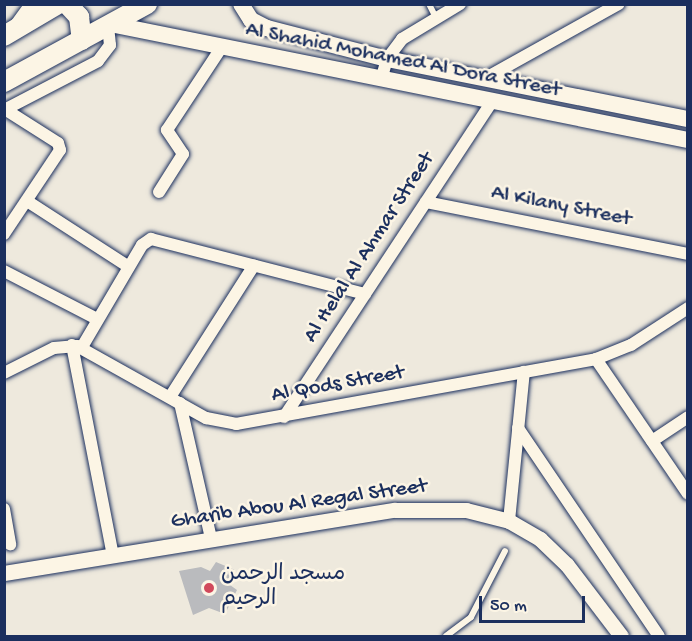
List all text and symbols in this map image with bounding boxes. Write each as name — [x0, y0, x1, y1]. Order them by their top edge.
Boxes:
street label: Al Shahid Mohamed Al Dora Street — [243, 17, 563, 105]
street label: Al Helal Al Ahmar Street — [299, 148, 441, 348]
street label: Al Kilany Street — [489, 180, 633, 234]
street label: Al Qods Street — [270, 360, 406, 410]
street label: Gharib Abou Al Regal Street — [169, 474, 429, 536]
place label: مسجد الرحمن الرحيم — [221, 562, 345, 614]
marker: مسجد الرحمن الرحيم — [202, 581, 216, 595]
scale bar — [482, 584, 588, 622]
text: 50 m — [490, 596, 527, 617]

